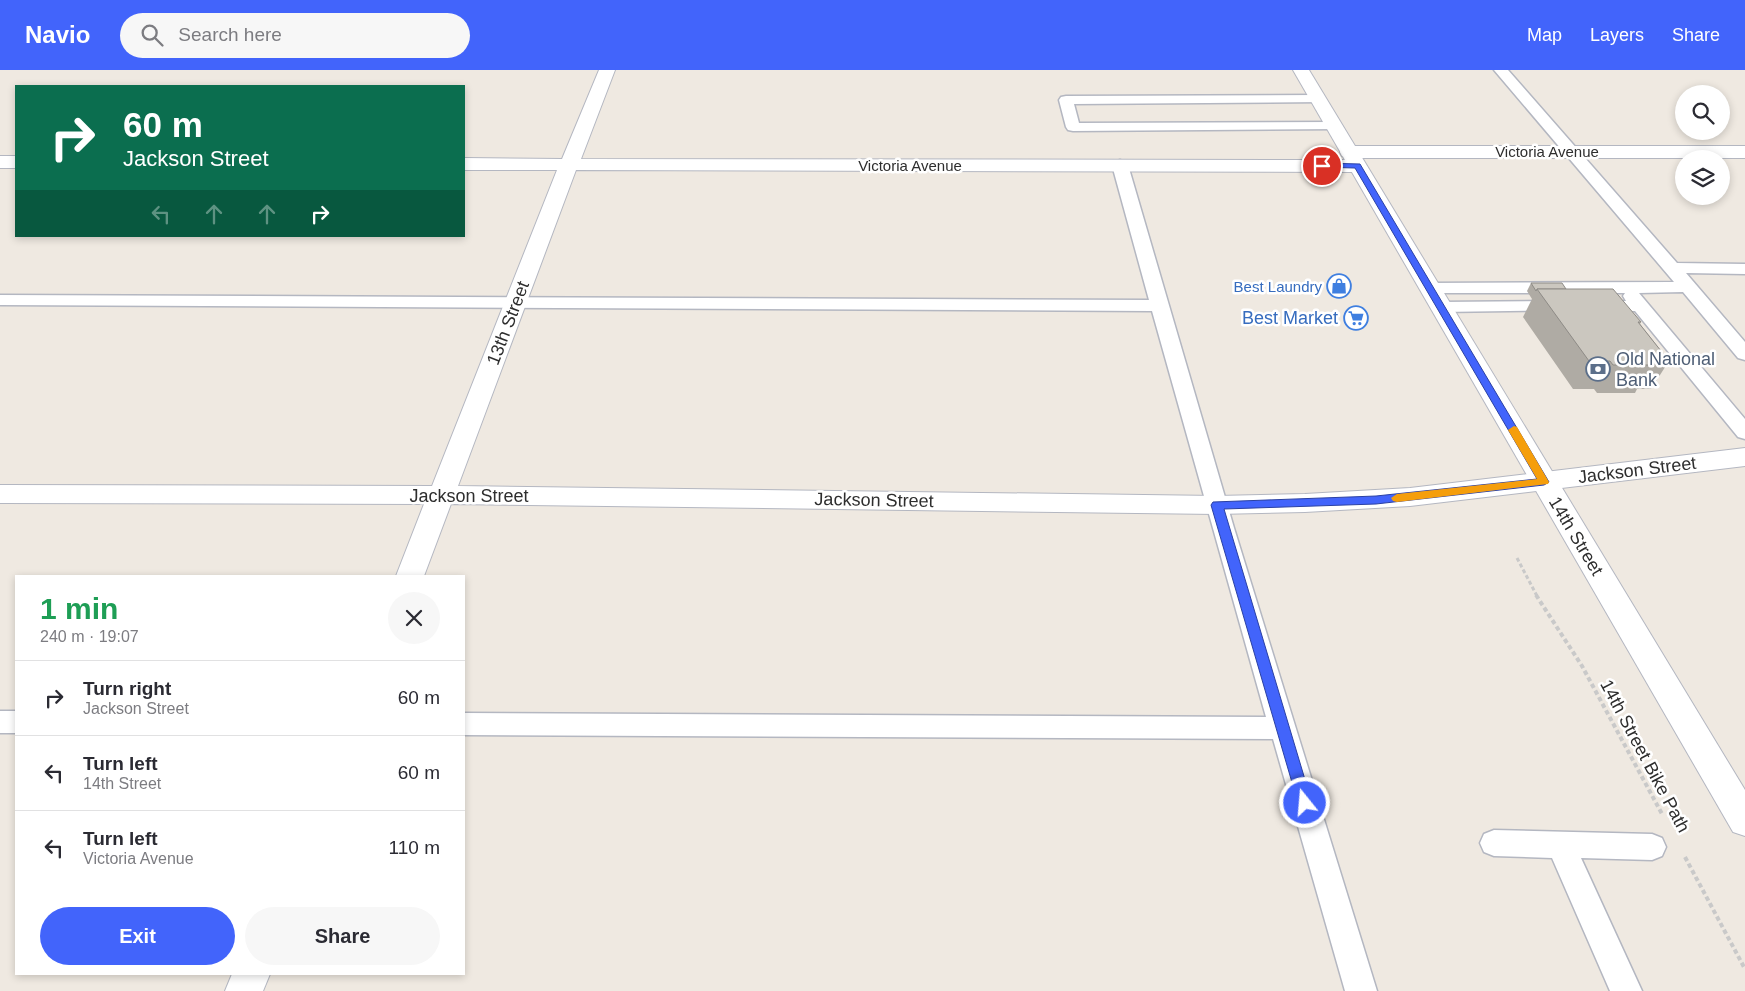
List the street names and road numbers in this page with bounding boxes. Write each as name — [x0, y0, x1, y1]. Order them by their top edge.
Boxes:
street label: Victoria Avenue — [1495, 143, 1599, 160]
street label: Victoria Avenue — [858, 157, 962, 174]
street label: 13th Street — [483, 278, 533, 368]
street label: Jackson Street — [1577, 453, 1697, 487]
street label: Jackson Street — [409, 486, 529, 506]
street label: Jackson Street — [814, 489, 934, 511]
street label: 14th Street — [1545, 493, 1607, 579]
street label: 14th Street Bike Path — [1596, 676, 1694, 836]

